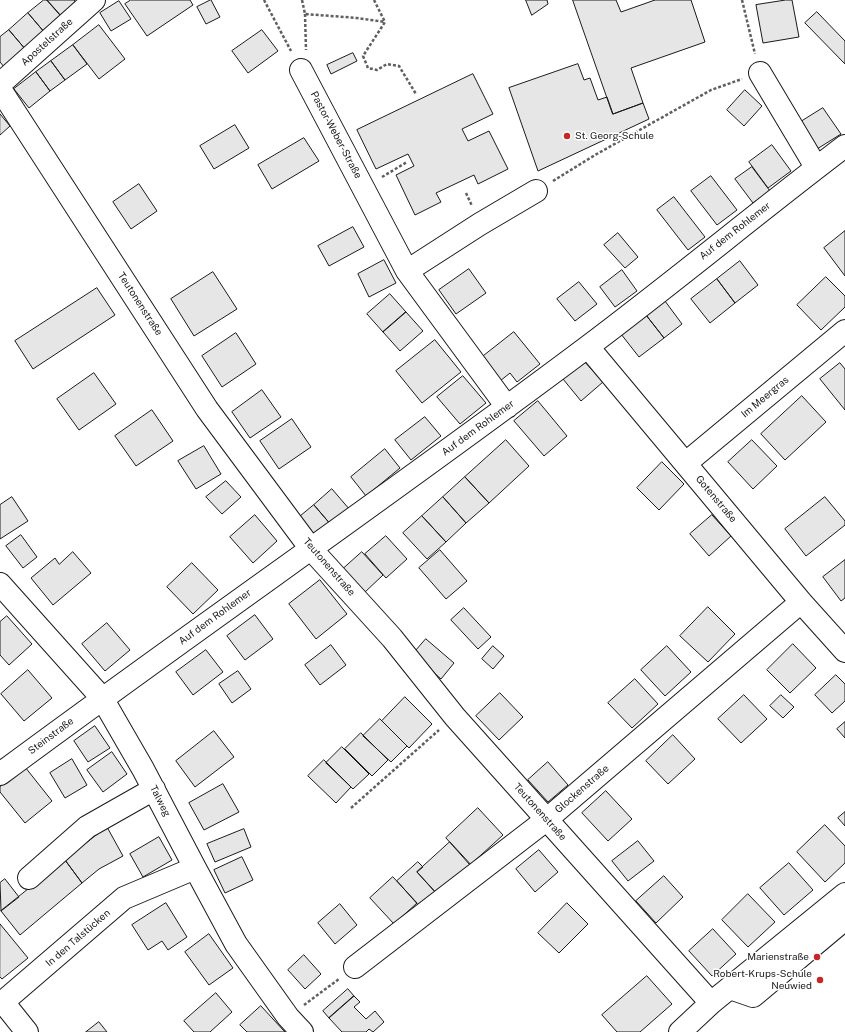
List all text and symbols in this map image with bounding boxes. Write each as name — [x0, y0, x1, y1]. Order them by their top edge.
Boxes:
street label: Apostelstraße — [19, 16, 75, 68]
street label: Pastor-Weber-Straße — [308, 89, 364, 181]
place label: St. Georg-Schule — [575, 130, 654, 142]
marker: St. Georg-Schule — [562, 131, 572, 141]
street label: Auf dem Rohlemer — [697, 200, 773, 262]
street label: Teutonenstraße — [115, 270, 165, 338]
street label: Im Meergras — [739, 374, 791, 420]
street label: Auf dem Rohlemer — [439, 398, 517, 458]
street label: Gotenstraße — [693, 473, 739, 525]
street label: Teutonenstraße — [301, 536, 357, 598]
street label: Auf dem Rohlemer — [176, 587, 254, 647]
street label: Steinstraße — [26, 715, 76, 757]
street label: Glockenstraße — [553, 762, 611, 816]
street label: Teutonenstraße — [511, 781, 569, 843]
street label: Talweg — [147, 783, 173, 819]
street label: In den Talstücken — [43, 907, 113, 969]
place label: Marienstraße — [747, 951, 809, 963]
marker: Marienstraße — [812, 952, 822, 962]
place label: Robert-Krups-Schule Neuwied — [713, 968, 812, 992]
marker: Robert-Krups-Schule Neuwied — [815, 975, 825, 985]

